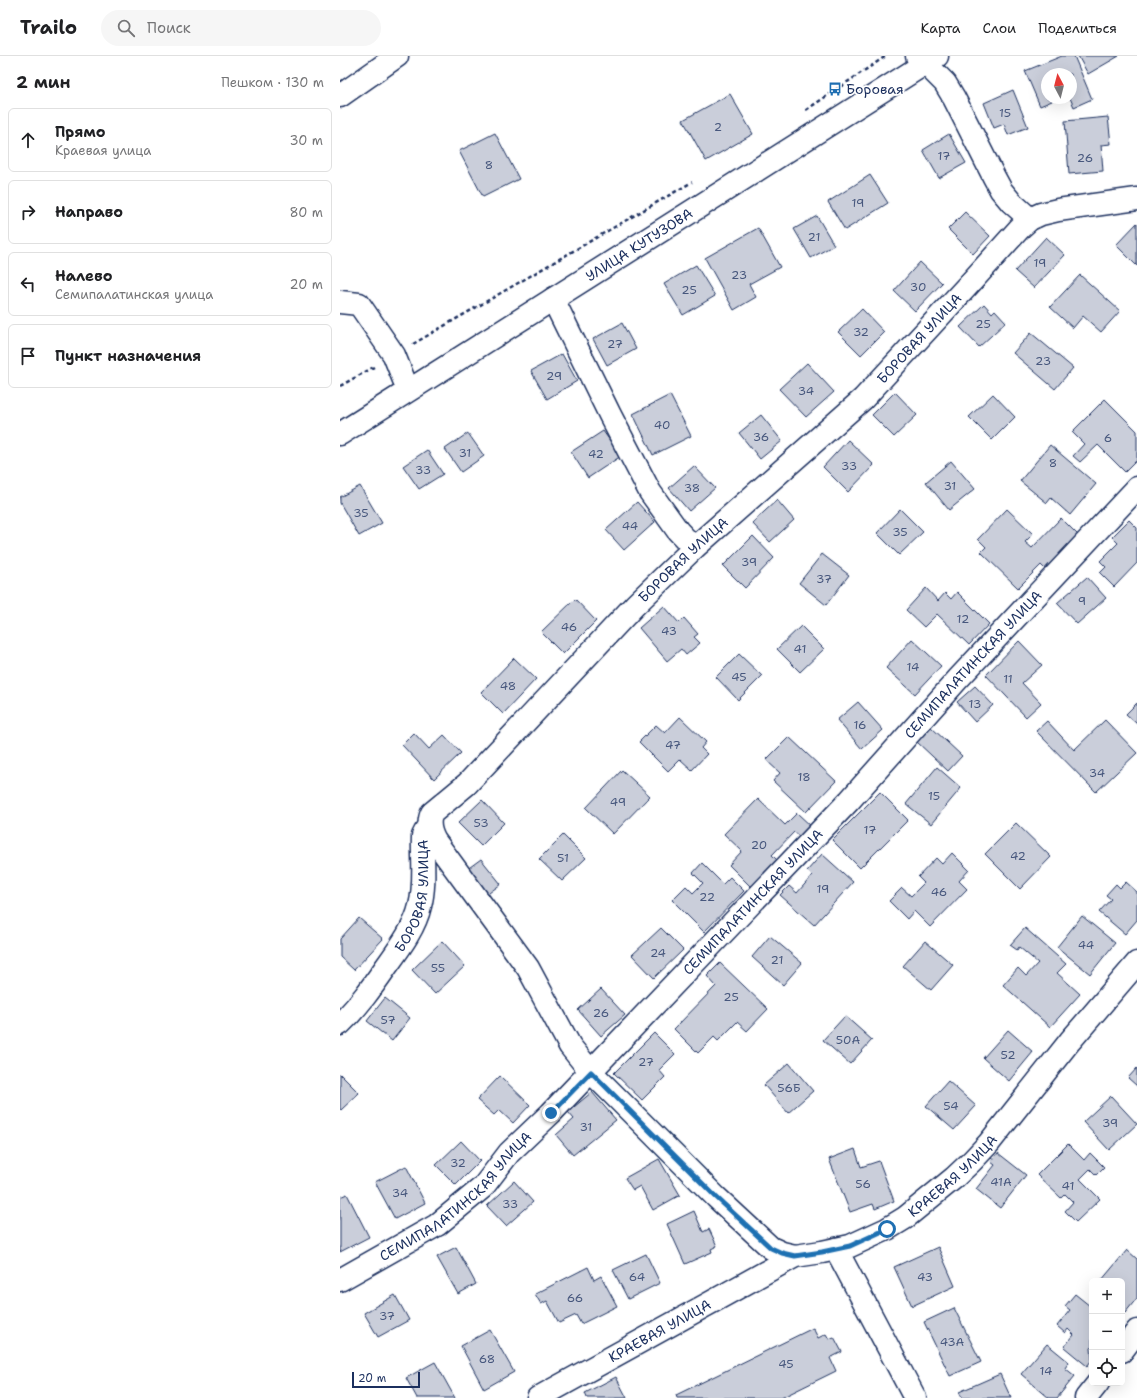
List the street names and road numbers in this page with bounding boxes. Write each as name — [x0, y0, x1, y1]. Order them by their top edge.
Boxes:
street label: УЛИЦА КУТУЗОВА — [582, 204, 696, 285]
street label: БОРОВАЯ УЛИЦА — [873, 289, 965, 387]
street label: БОРОВАЯ УЛИЦА — [634, 513, 732, 606]
street label: СЕМИПАЛАТИНСКАЯ УЛИЦА — [900, 586, 1046, 742]
street label: СЕМИПАЛАТИНСКАЯ УЛИЦА — [679, 825, 827, 979]
street label: БОРОВАЯ УЛИЦА — [390, 840, 432, 956]
street label: СЕМИПАЛАТИНСКАЯ УЛИЦА — [376, 1127, 535, 1265]
street label: КРАЕВАЯ УЛИЦА — [904, 1131, 1001, 1221]
street label: КРАЕВАЯ УЛИЦА — [605, 1295, 714, 1366]

